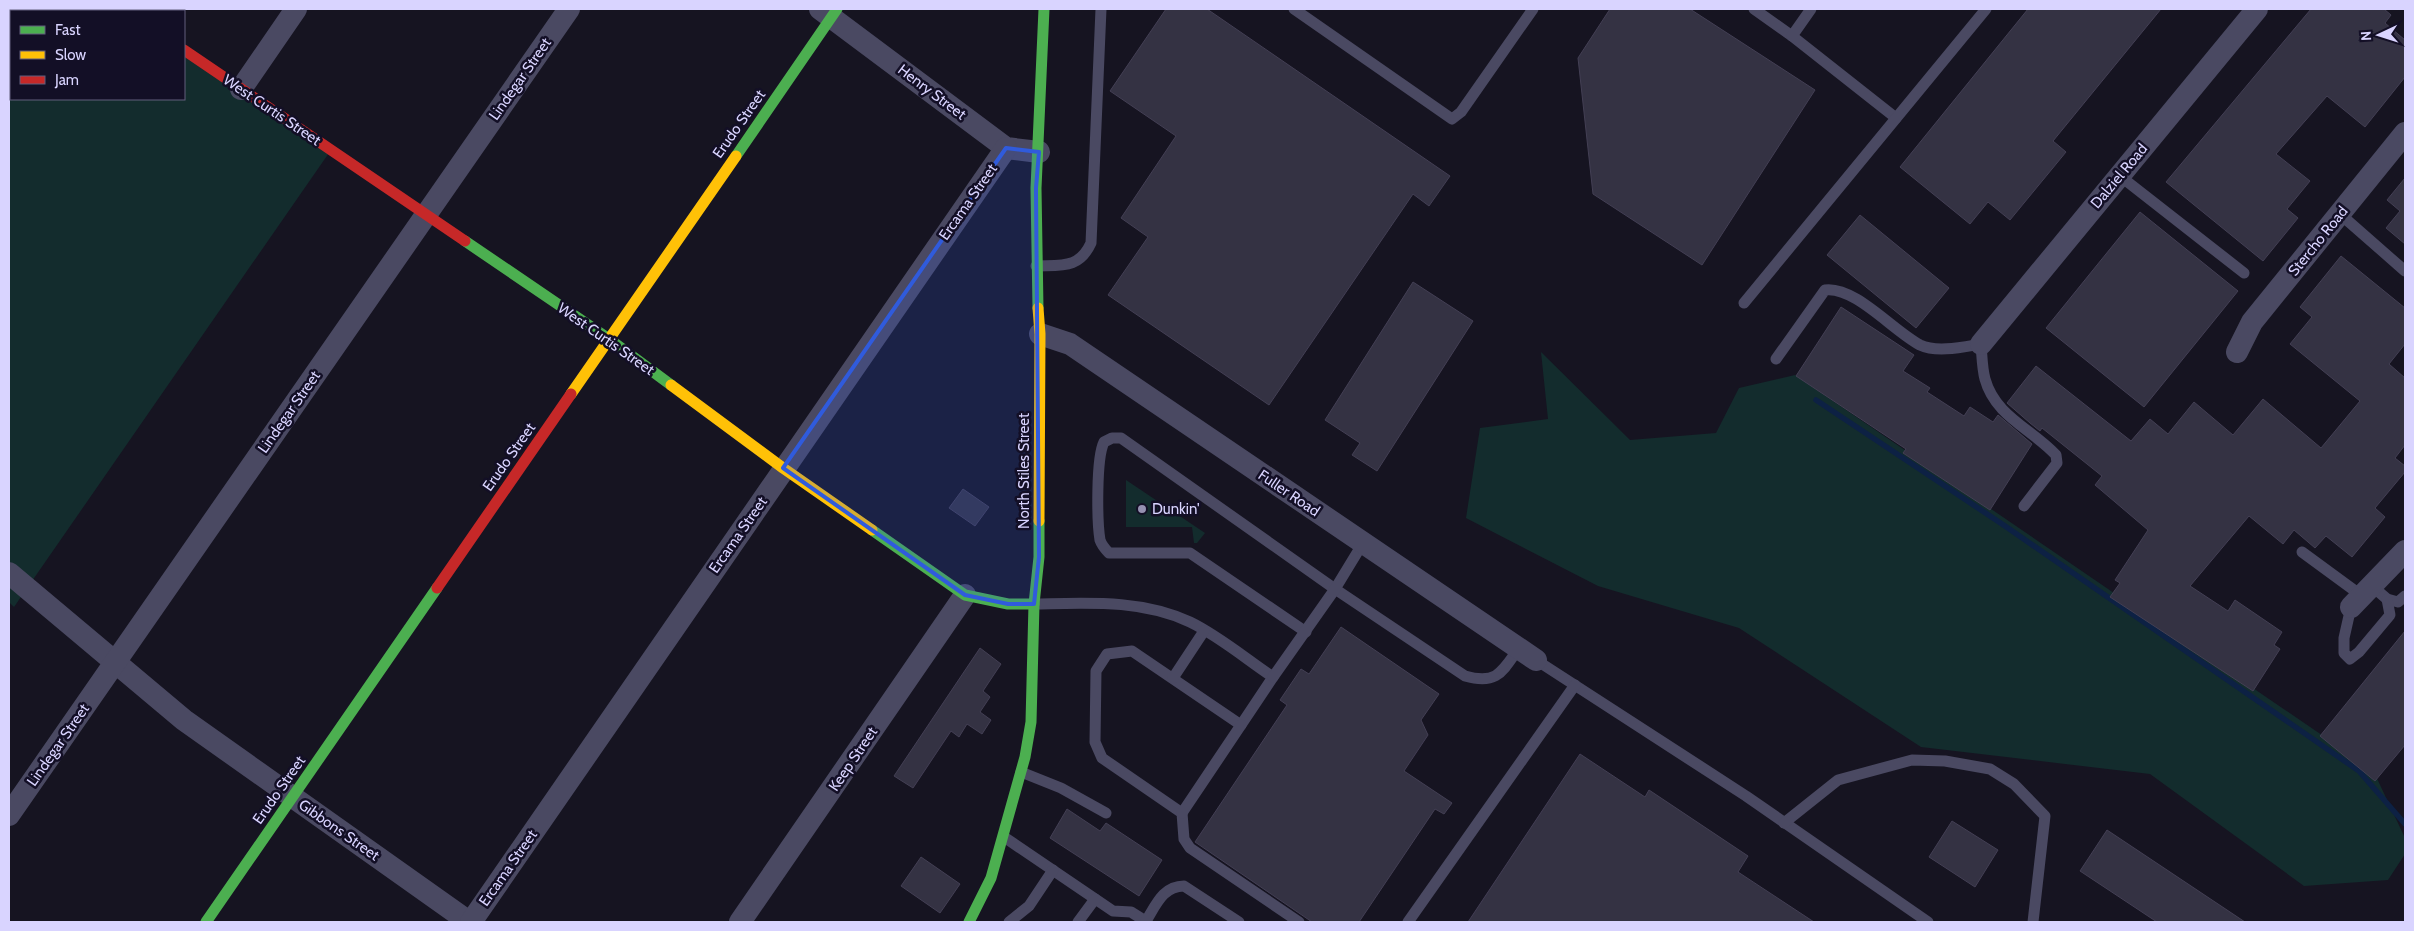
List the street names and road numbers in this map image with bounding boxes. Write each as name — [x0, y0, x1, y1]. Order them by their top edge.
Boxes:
street label: Lindegar Street — [485, 34, 555, 124]
street label: Henry Street — [894, 61, 970, 123]
street label: West Curtis Street — [220, 71, 324, 149]
street label: Erudo Street — [709, 86, 769, 162]
street label: Dalziel Road — [2087, 140, 2151, 212]
street label: Ercama Street — [935, 160, 1001, 244]
street label: Stercho Road — [2284, 202, 2352, 280]
street label: West Curtis Street — [554, 299, 658, 379]
street label: Lindegar Street — [254, 367, 324, 457]
street label: North Stiles Street — [1015, 413, 1033, 529]
street label: Erudo Street — [479, 419, 539, 495]
street label: Fuller Road — [1255, 466, 1323, 520]
street label: Ercama Street — [705, 493, 771, 577]
street label: Lindegar Street — [23, 700, 93, 790]
street label: Keep Street — [825, 723, 881, 795]
street label: Erudo Street — [249, 752, 309, 828]
street label: Gibbons Street — [295, 795, 383, 865]
street label: Ercama Street — [475, 826, 541, 910]

